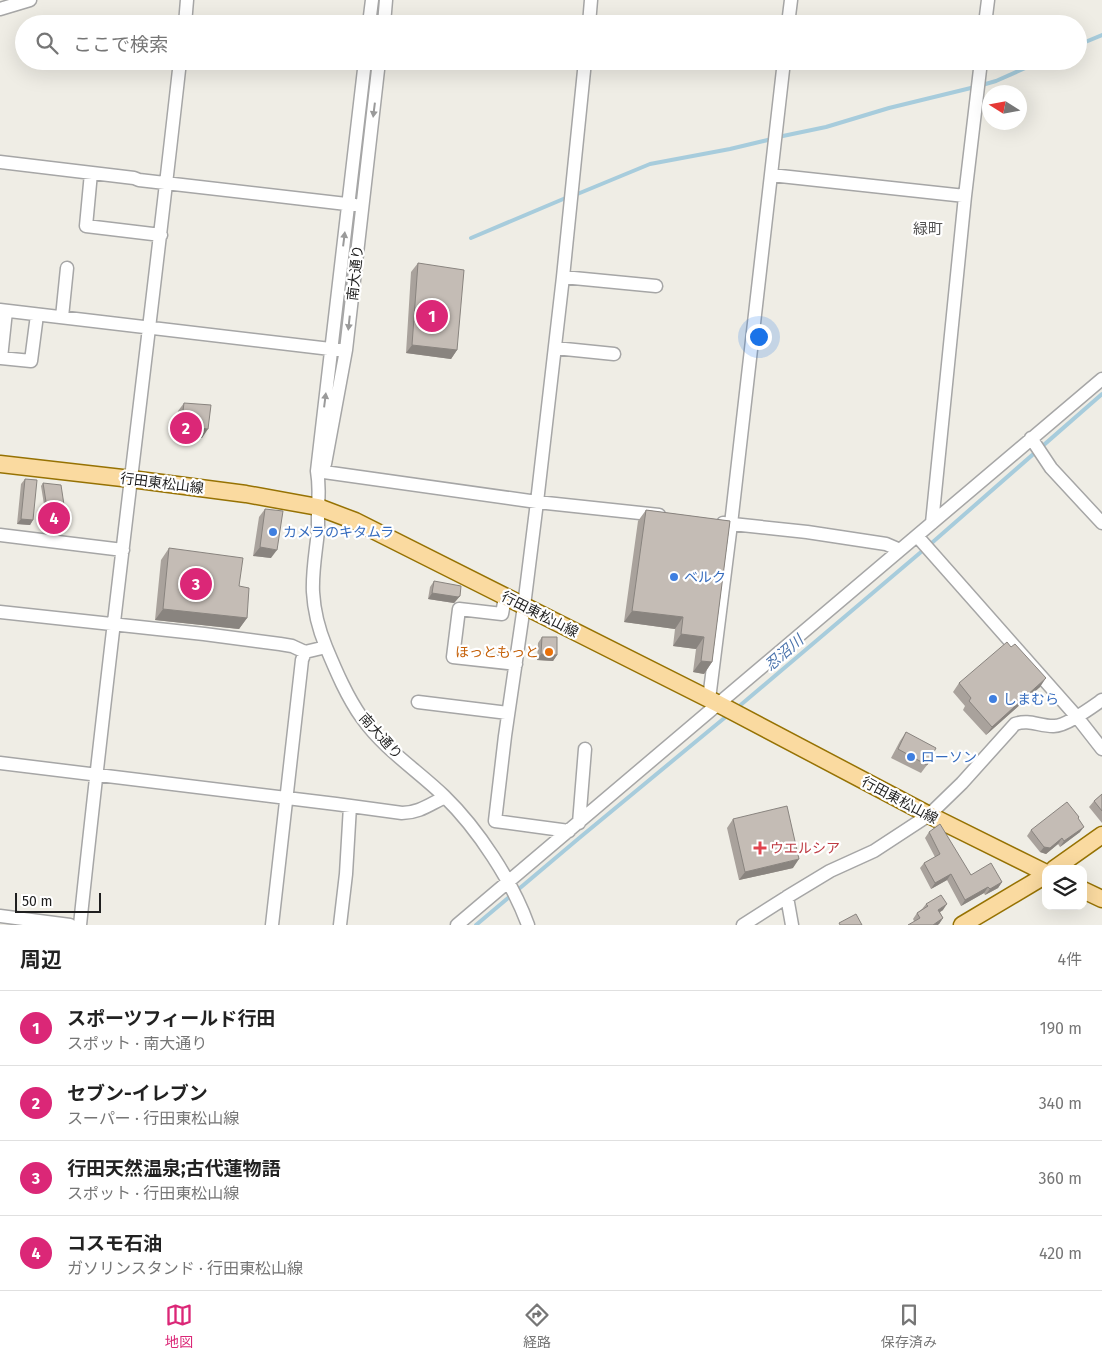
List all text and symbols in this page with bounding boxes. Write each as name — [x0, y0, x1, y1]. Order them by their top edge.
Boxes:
search box — [15, 15, 1087, 70]
icon: search — [33, 29, 61, 57]
text: ここで検索 — [73, 33, 168, 56]
north arrow — [982, 85, 1027, 130]
one-way arrow — [370, 102, 378, 118]
district label: 緑町 — [913, 220, 943, 238]
one-way arrow — [340, 230, 348, 246]
street label: 南大通り — [344, 244, 367, 302]
pin: 1 — [416, 297, 448, 335]
one-way arrow — [345, 316, 353, 332]
your location — [746, 324, 772, 350]
one-way arrow — [321, 392, 329, 408]
pin: 2 — [170, 409, 202, 447]
street label: 行田東松山線 — [119, 470, 205, 497]
pin: 4 — [38, 499, 70, 537]
place label: カメラのキタムラ — [283, 524, 394, 541]
marker: カメラのキタムラ — [267, 526, 279, 538]
pin: 3 — [180, 565, 212, 603]
place label: ベルク — [684, 569, 726, 586]
marker: ベルク — [668, 571, 680, 583]
street label: 行田東松山線 — [498, 588, 581, 641]
water label: 忍沼川 — [761, 630, 808, 675]
place label: ほっともっと — [455, 644, 539, 661]
marker: ほっともっと — [543, 646, 555, 658]
place label: しまむら — [1003, 691, 1059, 708]
marker: しまむら — [987, 693, 999, 705]
street label: 南大通り — [356, 710, 406, 763]
place label: ローソン — [921, 749, 977, 766]
marker: ローソン — [905, 751, 917, 763]
street label: 行田東松山線 — [859, 773, 941, 828]
place label: ウエルシア — [770, 840, 840, 857]
marker: ウエルシア — [754, 842, 766, 854]
map controls — [1042, 865, 1087, 910]
button: layers — [1042, 865, 1087, 910]
scale bar — [15, 890, 101, 913]
text: 50 m — [22, 893, 53, 910]
text: 周辺 — [20, 947, 62, 973]
text: 4件 — [1057, 950, 1082, 969]
text: スポーツフィールド行田 — [67, 1007, 275, 1030]
text: 1 — [32, 1019, 40, 1038]
text: 190 m — [1040, 1019, 1082, 1038]
text: スポット · 南大通り — [67, 1034, 207, 1053]
text: セブン-イレブン — [67, 1082, 208, 1105]
text: 2 — [32, 1094, 40, 1113]
text: 340 m — [1039, 1094, 1082, 1113]
text: スーパー · 行田東松山線 — [67, 1109, 239, 1128]
text: 行田天然温泉;古代蓮物語 — [67, 1157, 281, 1180]
text: 3 — [32, 1169, 40, 1188]
text: 360 m — [1039, 1169, 1082, 1188]
text: スポット · 行田東松山線 — [67, 1184, 239, 1203]
text: コスモ石油 — [67, 1232, 162, 1255]
text: 4 — [31, 1244, 41, 1263]
text: 420 m — [1039, 1244, 1082, 1263]
text: ガソリンスタンド · 行田東松山線 — [67, 1259, 303, 1278]
tab: 地図 — [165, 1301, 193, 1351]
tab: 経路 — [523, 1301, 551, 1351]
tab: 保存済み — [881, 1301, 937, 1351]

